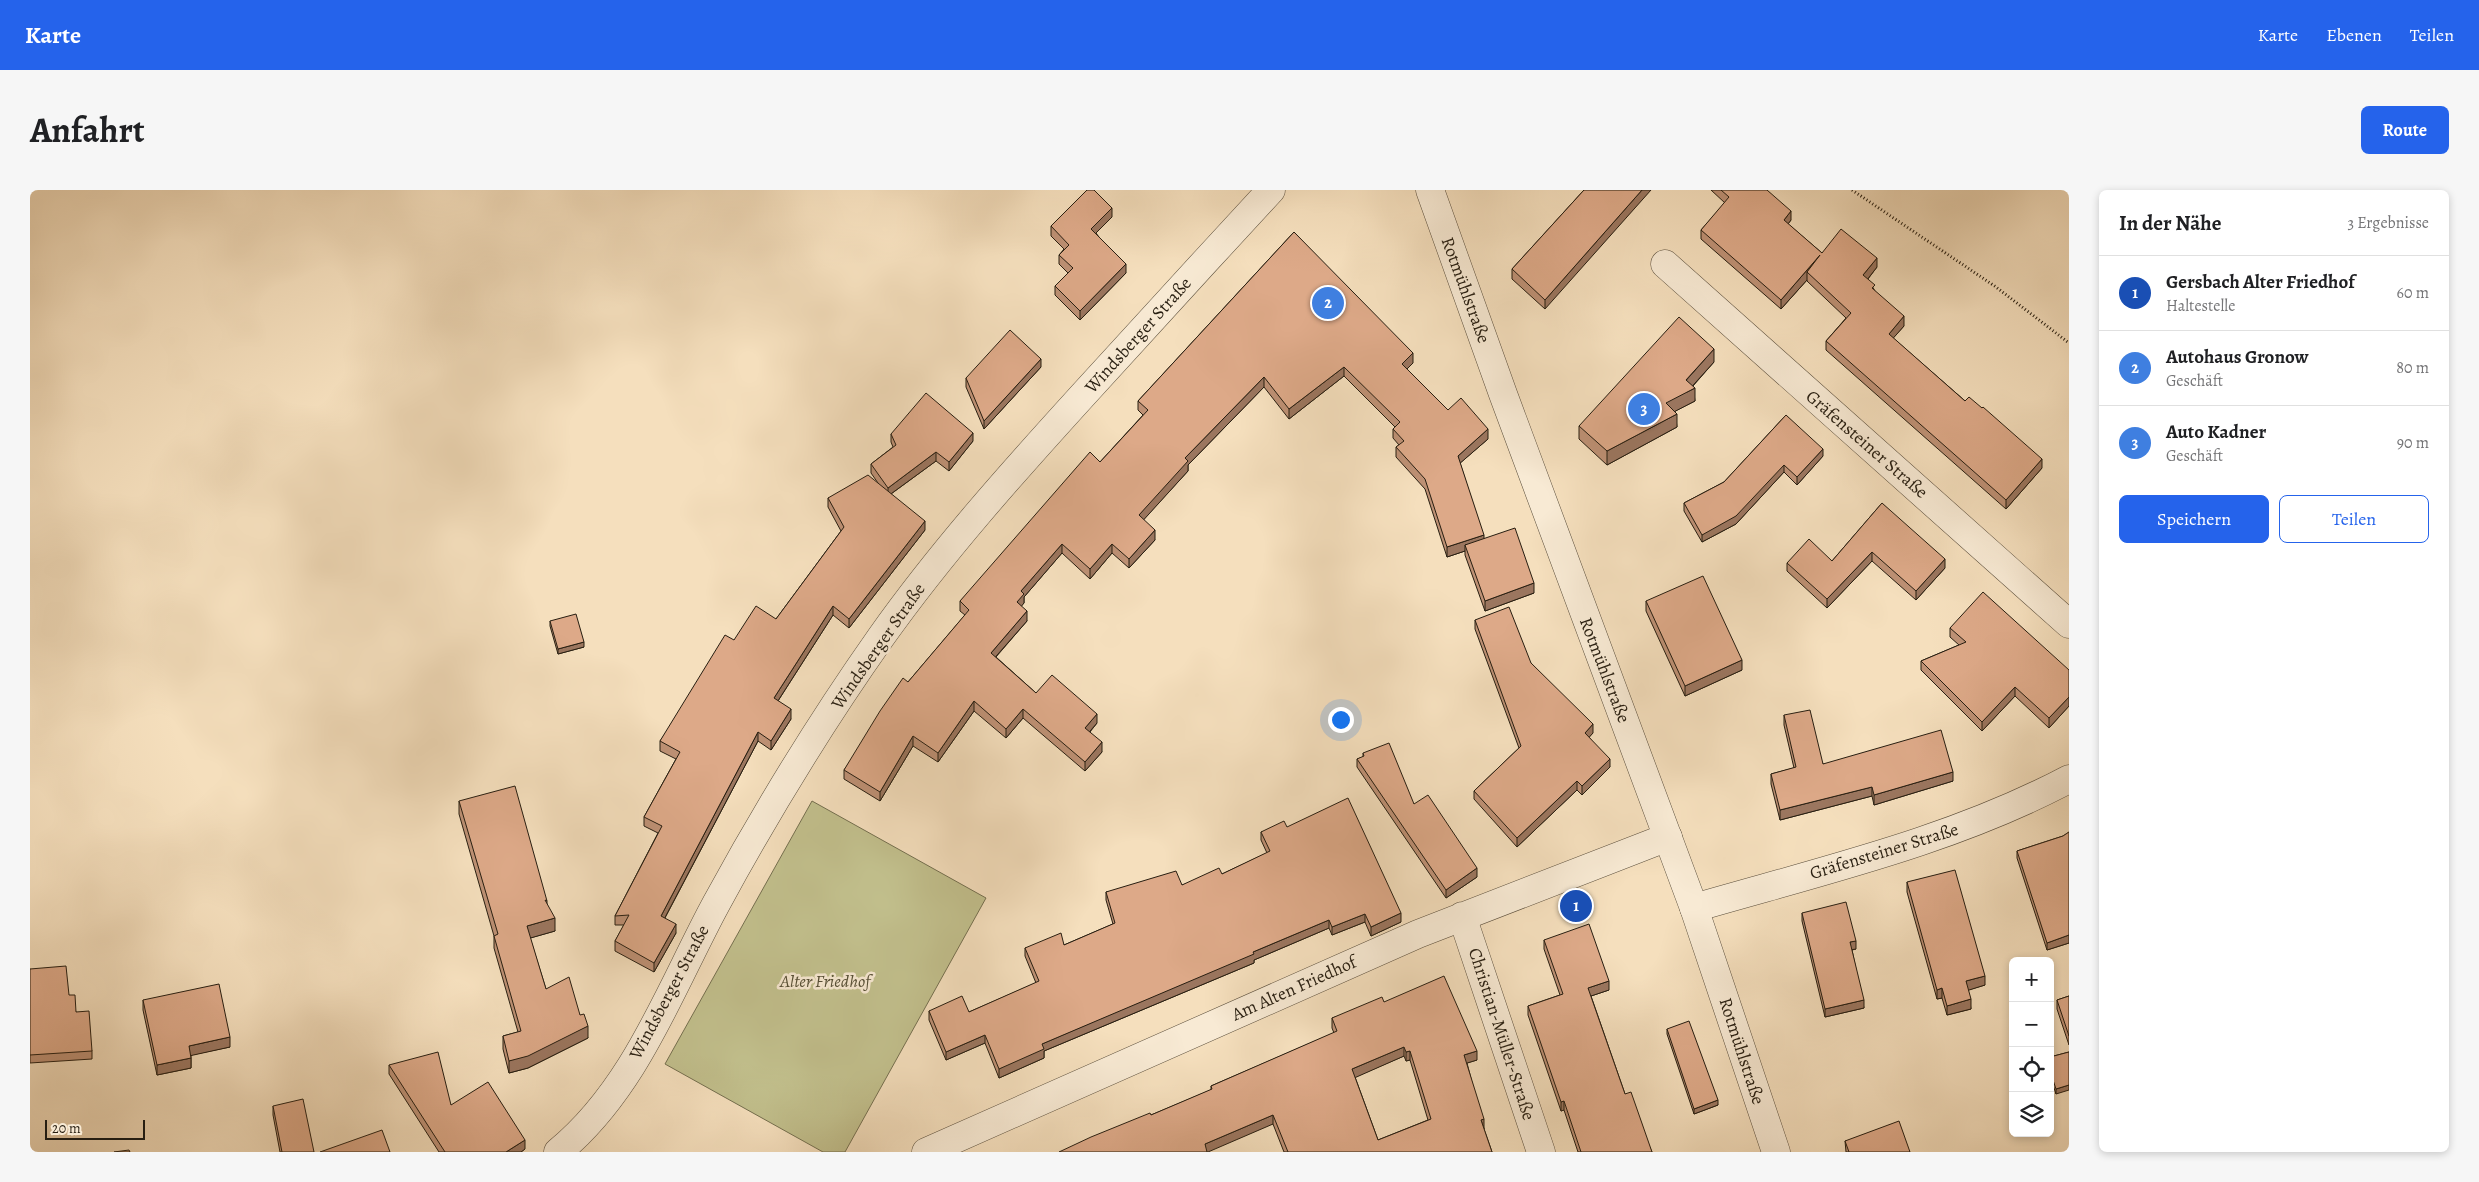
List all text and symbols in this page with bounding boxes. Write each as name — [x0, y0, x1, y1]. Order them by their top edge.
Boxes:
text: Karte — [25, 19, 81, 51]
text: Karte — [2258, 23, 2298, 47]
text: Ebenen — [2326, 23, 2382, 47]
text: Teilen — [2410, 23, 2454, 47]
text: Anfahrt — [30, 106, 145, 154]
button: Route — [2361, 106, 2449, 154]
text: In der Nähe — [2119, 209, 2221, 237]
text: 3 Ergebnisse — [2347, 212, 2429, 234]
street label: Rotmühlstraße — [1436, 234, 1496, 346]
text: Gersbach Alter Friedhof — [2166, 269, 2355, 295]
street label: Windsberger Straße — [1079, 272, 1197, 399]
text: 1 — [2132, 282, 2138, 304]
text: 60 m — [2397, 282, 2429, 304]
pin: 2 — [1312, 284, 1344, 322]
text: Haltestelle — [2166, 295, 2235, 317]
text: Autohaus Gronow — [2166, 344, 2309, 370]
text: 2 — [2131, 357, 2139, 379]
text: 80 m — [2396, 357, 2429, 379]
text: Geschäft — [2166, 370, 2223, 392]
street label: Gräfensteiner Straße — [1801, 384, 1933, 504]
pin: 3 — [1628, 390, 1660, 428]
text: Auto Kadner — [2166, 419, 2266, 445]
text: 3 — [2132, 432, 2138, 454]
text: 90 m — [2397, 432, 2429, 454]
text: Geschäft — [2166, 445, 2223, 467]
button: Speichern — [2119, 495, 2269, 543]
button: Teilen — [2279, 495, 2429, 543]
street label: Windsberger Straße — [825, 578, 931, 715]
street label: Rotmühlstraße — [1574, 614, 1636, 726]
your location — [1328, 707, 1354, 733]
street label: Gräfensteiner Straße — [1807, 817, 1961, 885]
pin: 1 — [1560, 887, 1592, 925]
street label: Windsberger Straße — [623, 921, 715, 1064]
street label: Christian-Müller-Straße — [1463, 945, 1541, 1123]
street label: Am Alten Friedhof — [1227, 949, 1363, 1027]
map controls — [2009, 957, 2054, 1137]
button: + — [2009, 957, 2054, 1002]
park label: Alter Friedhof — [779, 969, 873, 993]
street label: Rotmühlstraße — [1713, 994, 1771, 1108]
button: − — [2009, 1002, 2054, 1047]
button: locate — [2009, 1047, 2054, 1092]
button: layers — [2009, 1092, 2054, 1137]
scale bar — [45, 1117, 145, 1140]
text: 20 m — [52, 1119, 81, 1138]

